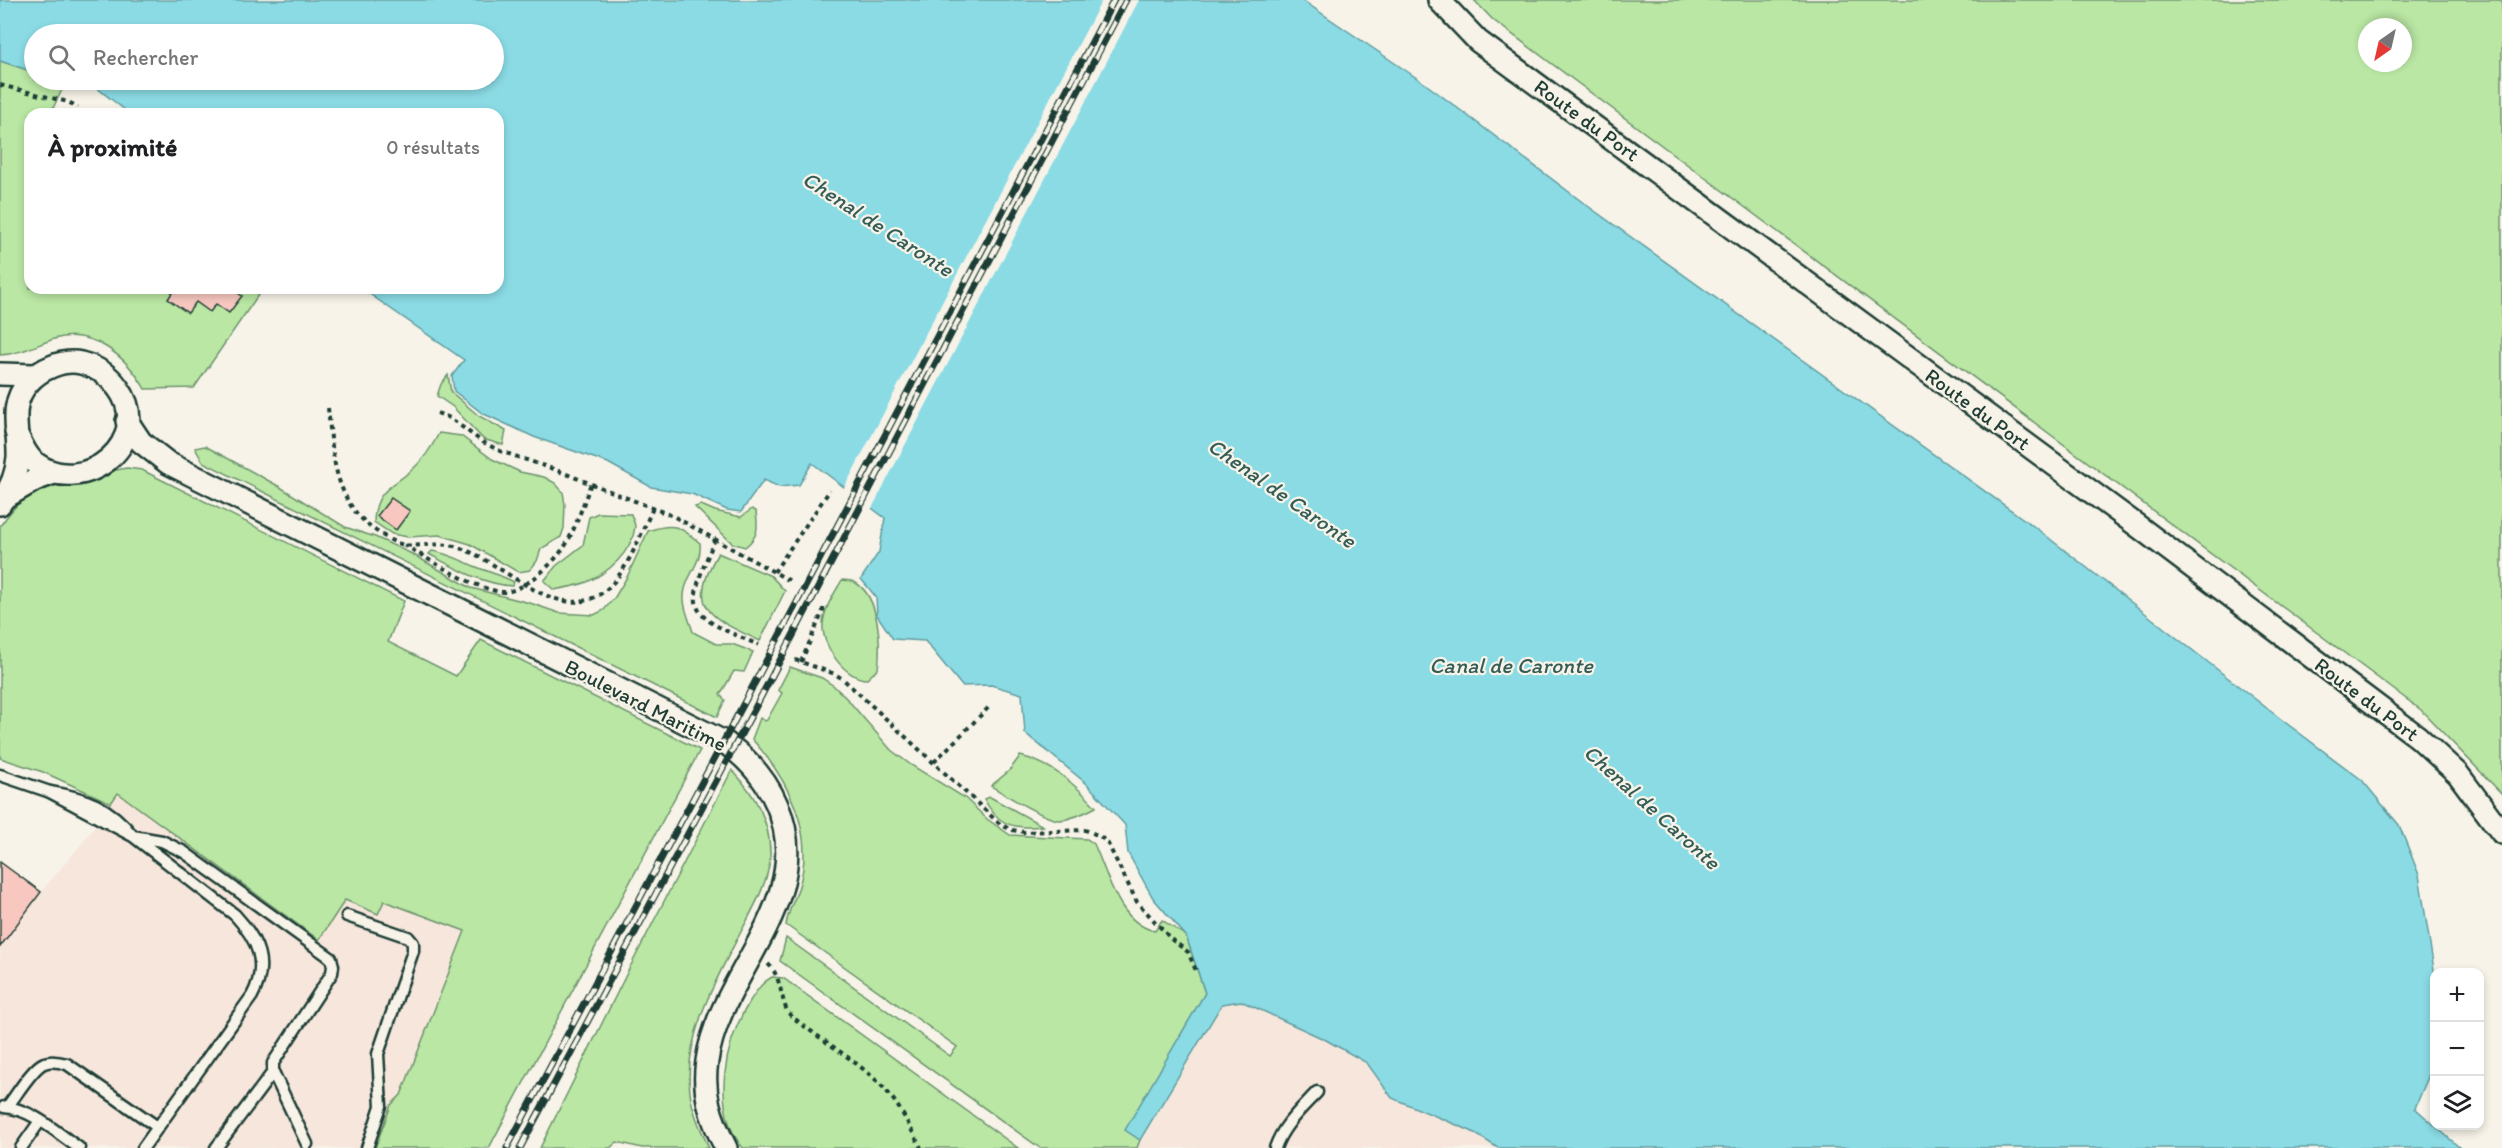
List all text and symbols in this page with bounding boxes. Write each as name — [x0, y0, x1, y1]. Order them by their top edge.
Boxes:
north arrow — [2358, 18, 2412, 72]
search box — [24, 24, 504, 90]
icon: search — [45, 41, 78, 74]
text: Rechercher — [93, 44, 198, 71]
street label: Route du Port — [1529, 73, 1645, 167]
text: À proximité — [48, 131, 177, 163]
text: 0 résultats — [386, 135, 480, 159]
water label: Chenal de Caronte — [798, 165, 960, 284]
street label: Route du Port — [1920, 362, 2036, 456]
water label: Chenal de Caronte — [1203, 432, 1362, 555]
water label: Canal de Caronte — [1429, 652, 1594, 679]
street label: Route du Port — [2310, 652, 2424, 746]
street label: Boulevard Maritime — [561, 653, 731, 757]
water label: Chenal de Caronte — [1578, 739, 1727, 876]
map controls — [2430, 968, 2484, 1130]
button: + — [2430, 968, 2484, 1022]
button: − — [2430, 1022, 2484, 1076]
button: layers — [2430, 1076, 2484, 1130]

